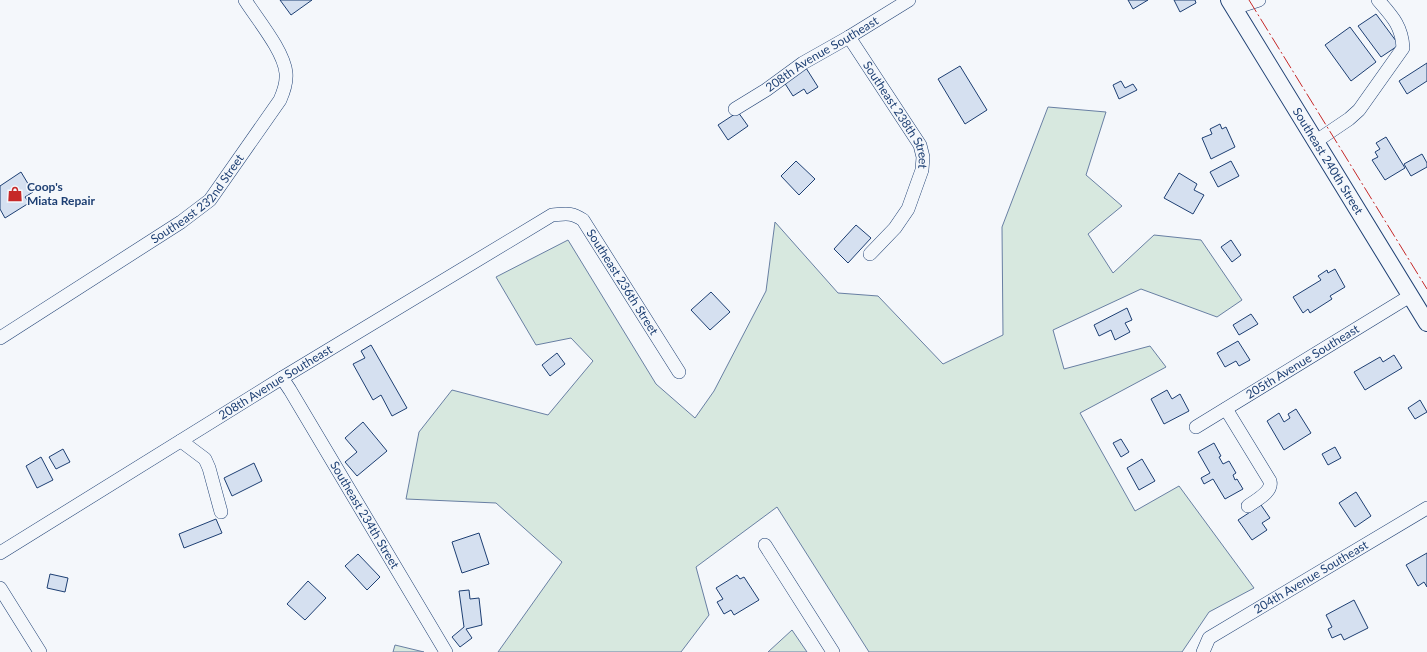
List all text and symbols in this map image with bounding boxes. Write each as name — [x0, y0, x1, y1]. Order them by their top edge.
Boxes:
street label: 208th Avenue Southeast — [762, 12, 881, 95]
street label: Southeast 238th Street — [860, 58, 931, 170]
street label: Southeast 240th Street — [1290, 105, 1367, 218]
street label: Southeast 232nd Street — [148, 151, 247, 246]
place label: Coop's Miata Repair — [27, 179, 95, 208]
shop icon: Coop's Miata Repair — [6, 185, 24, 203]
street label: Southeast 236th Street — [584, 226, 662, 338]
street label: 205th Avenue Southeast — [1243, 321, 1362, 402]
street label: 208th Avenue Southeast — [216, 341, 335, 422]
street label: Southeast 234th Street — [327, 458, 403, 572]
street label: 204th Avenue Southeast — [1251, 537, 1371, 617]

